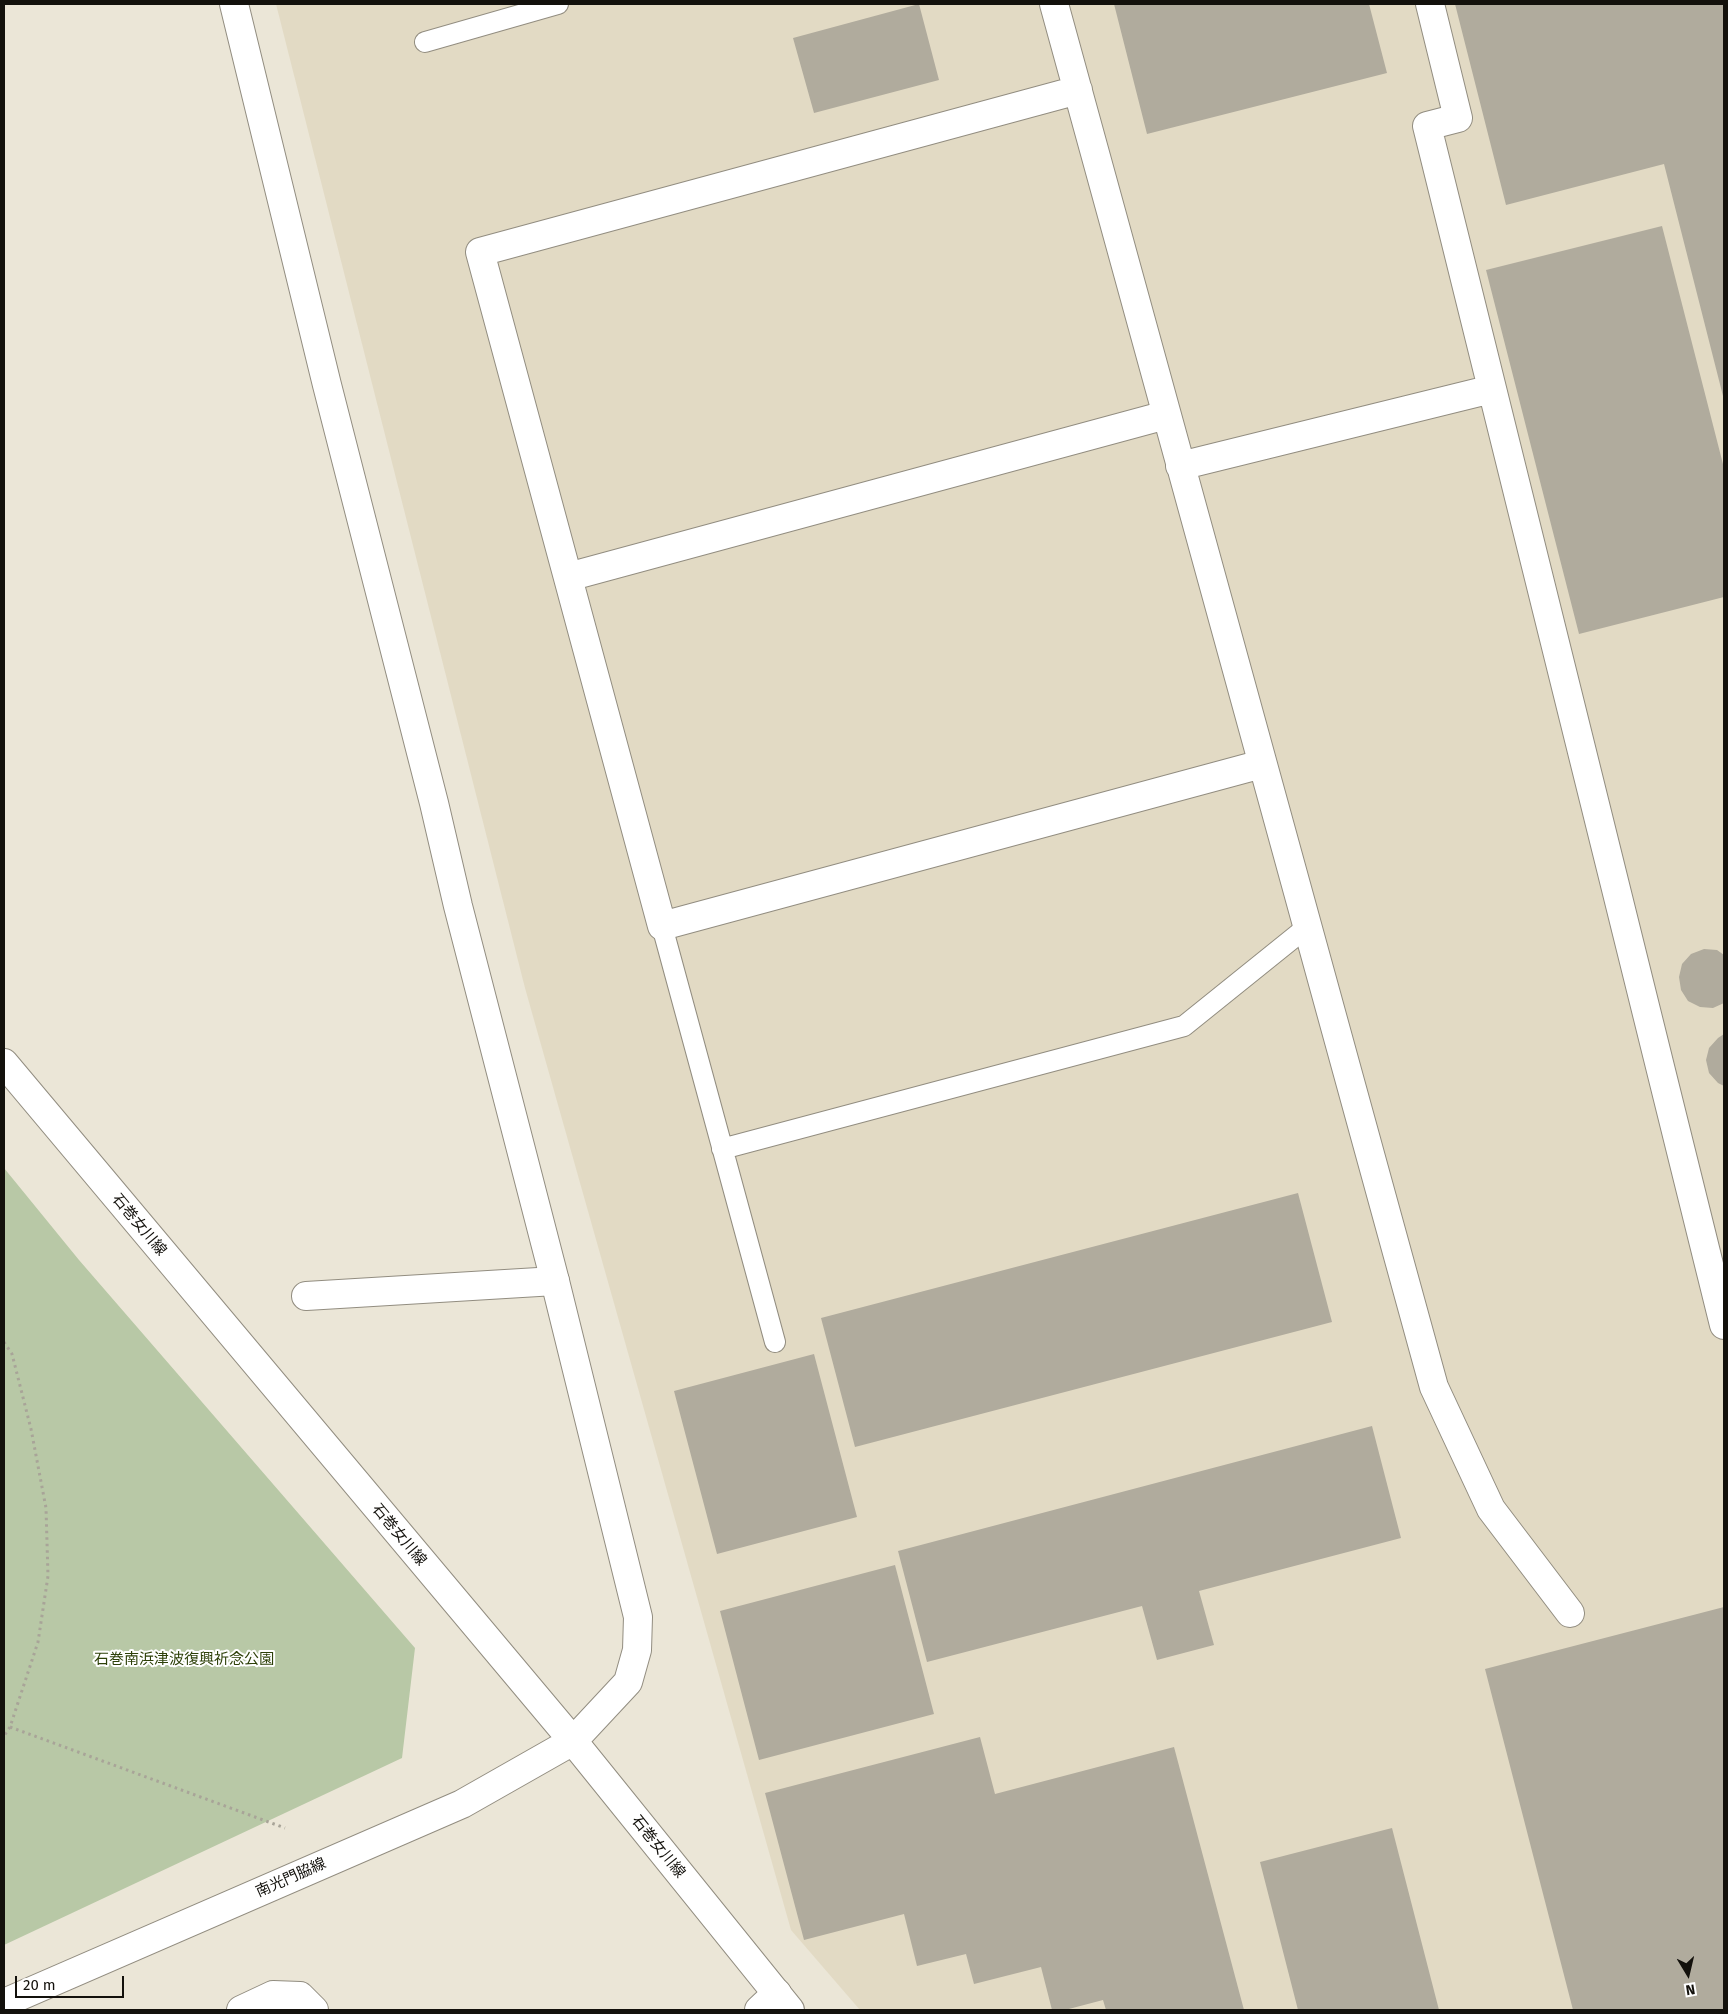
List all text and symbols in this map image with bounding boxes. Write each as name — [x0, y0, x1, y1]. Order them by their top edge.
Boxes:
street label: 石巻女川線 — [108, 1190, 170, 1260]
street label: 石巻女川線 — [368, 1500, 430, 1570]
park label: 石巻南浜津波復興祈念公園 — [94, 1651, 274, 1669]
street label: 石巻女川線 — [627, 1812, 689, 1882]
street label: 南光門脇線 — [253, 1855, 329, 1901]
north arrow — [1663, 1949, 1713, 1999]
scale bar — [18, 1966, 126, 1998]
text: 20 m — [23, 1976, 56, 1994]
text: N — [1685, 1980, 1696, 1998]

